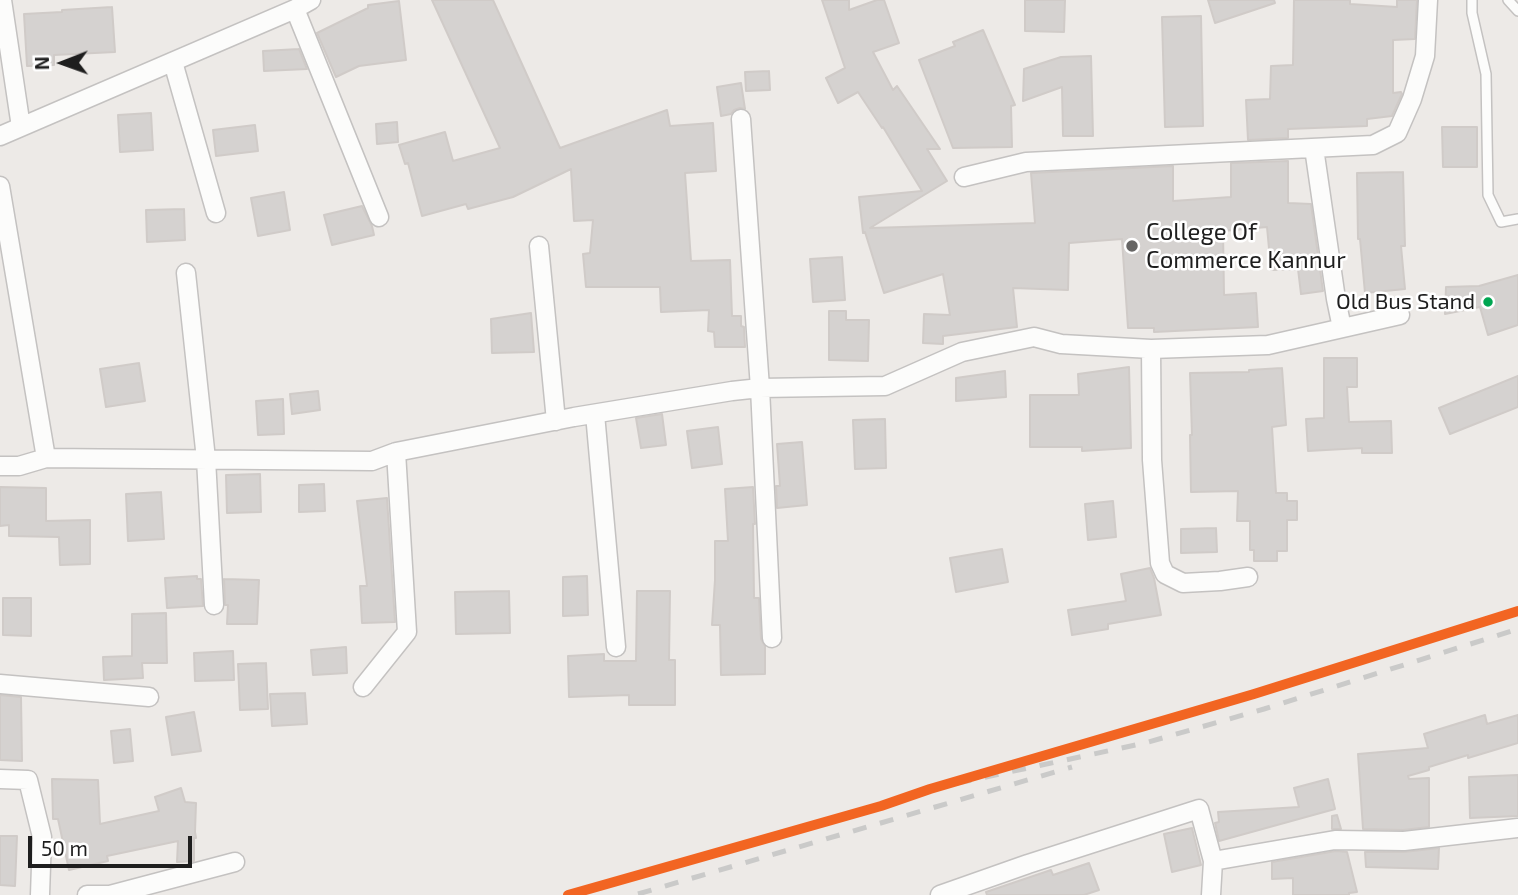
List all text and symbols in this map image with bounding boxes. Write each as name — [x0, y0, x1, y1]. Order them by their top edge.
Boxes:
north arrow — [28, 28, 98, 98]
text: N — [30, 56, 53, 70]
place label: College Of Commerce Kannur — [1146, 218, 1346, 274]
marker: College Of Commerce Kannur — [1124, 238, 1140, 254]
place label: Old Bus Stand — [1336, 289, 1475, 315]
marker: Old Bus Stand — [1481, 295, 1495, 309]
scale bar — [32, 822, 196, 866]
text: 50 m — [41, 835, 88, 860]

